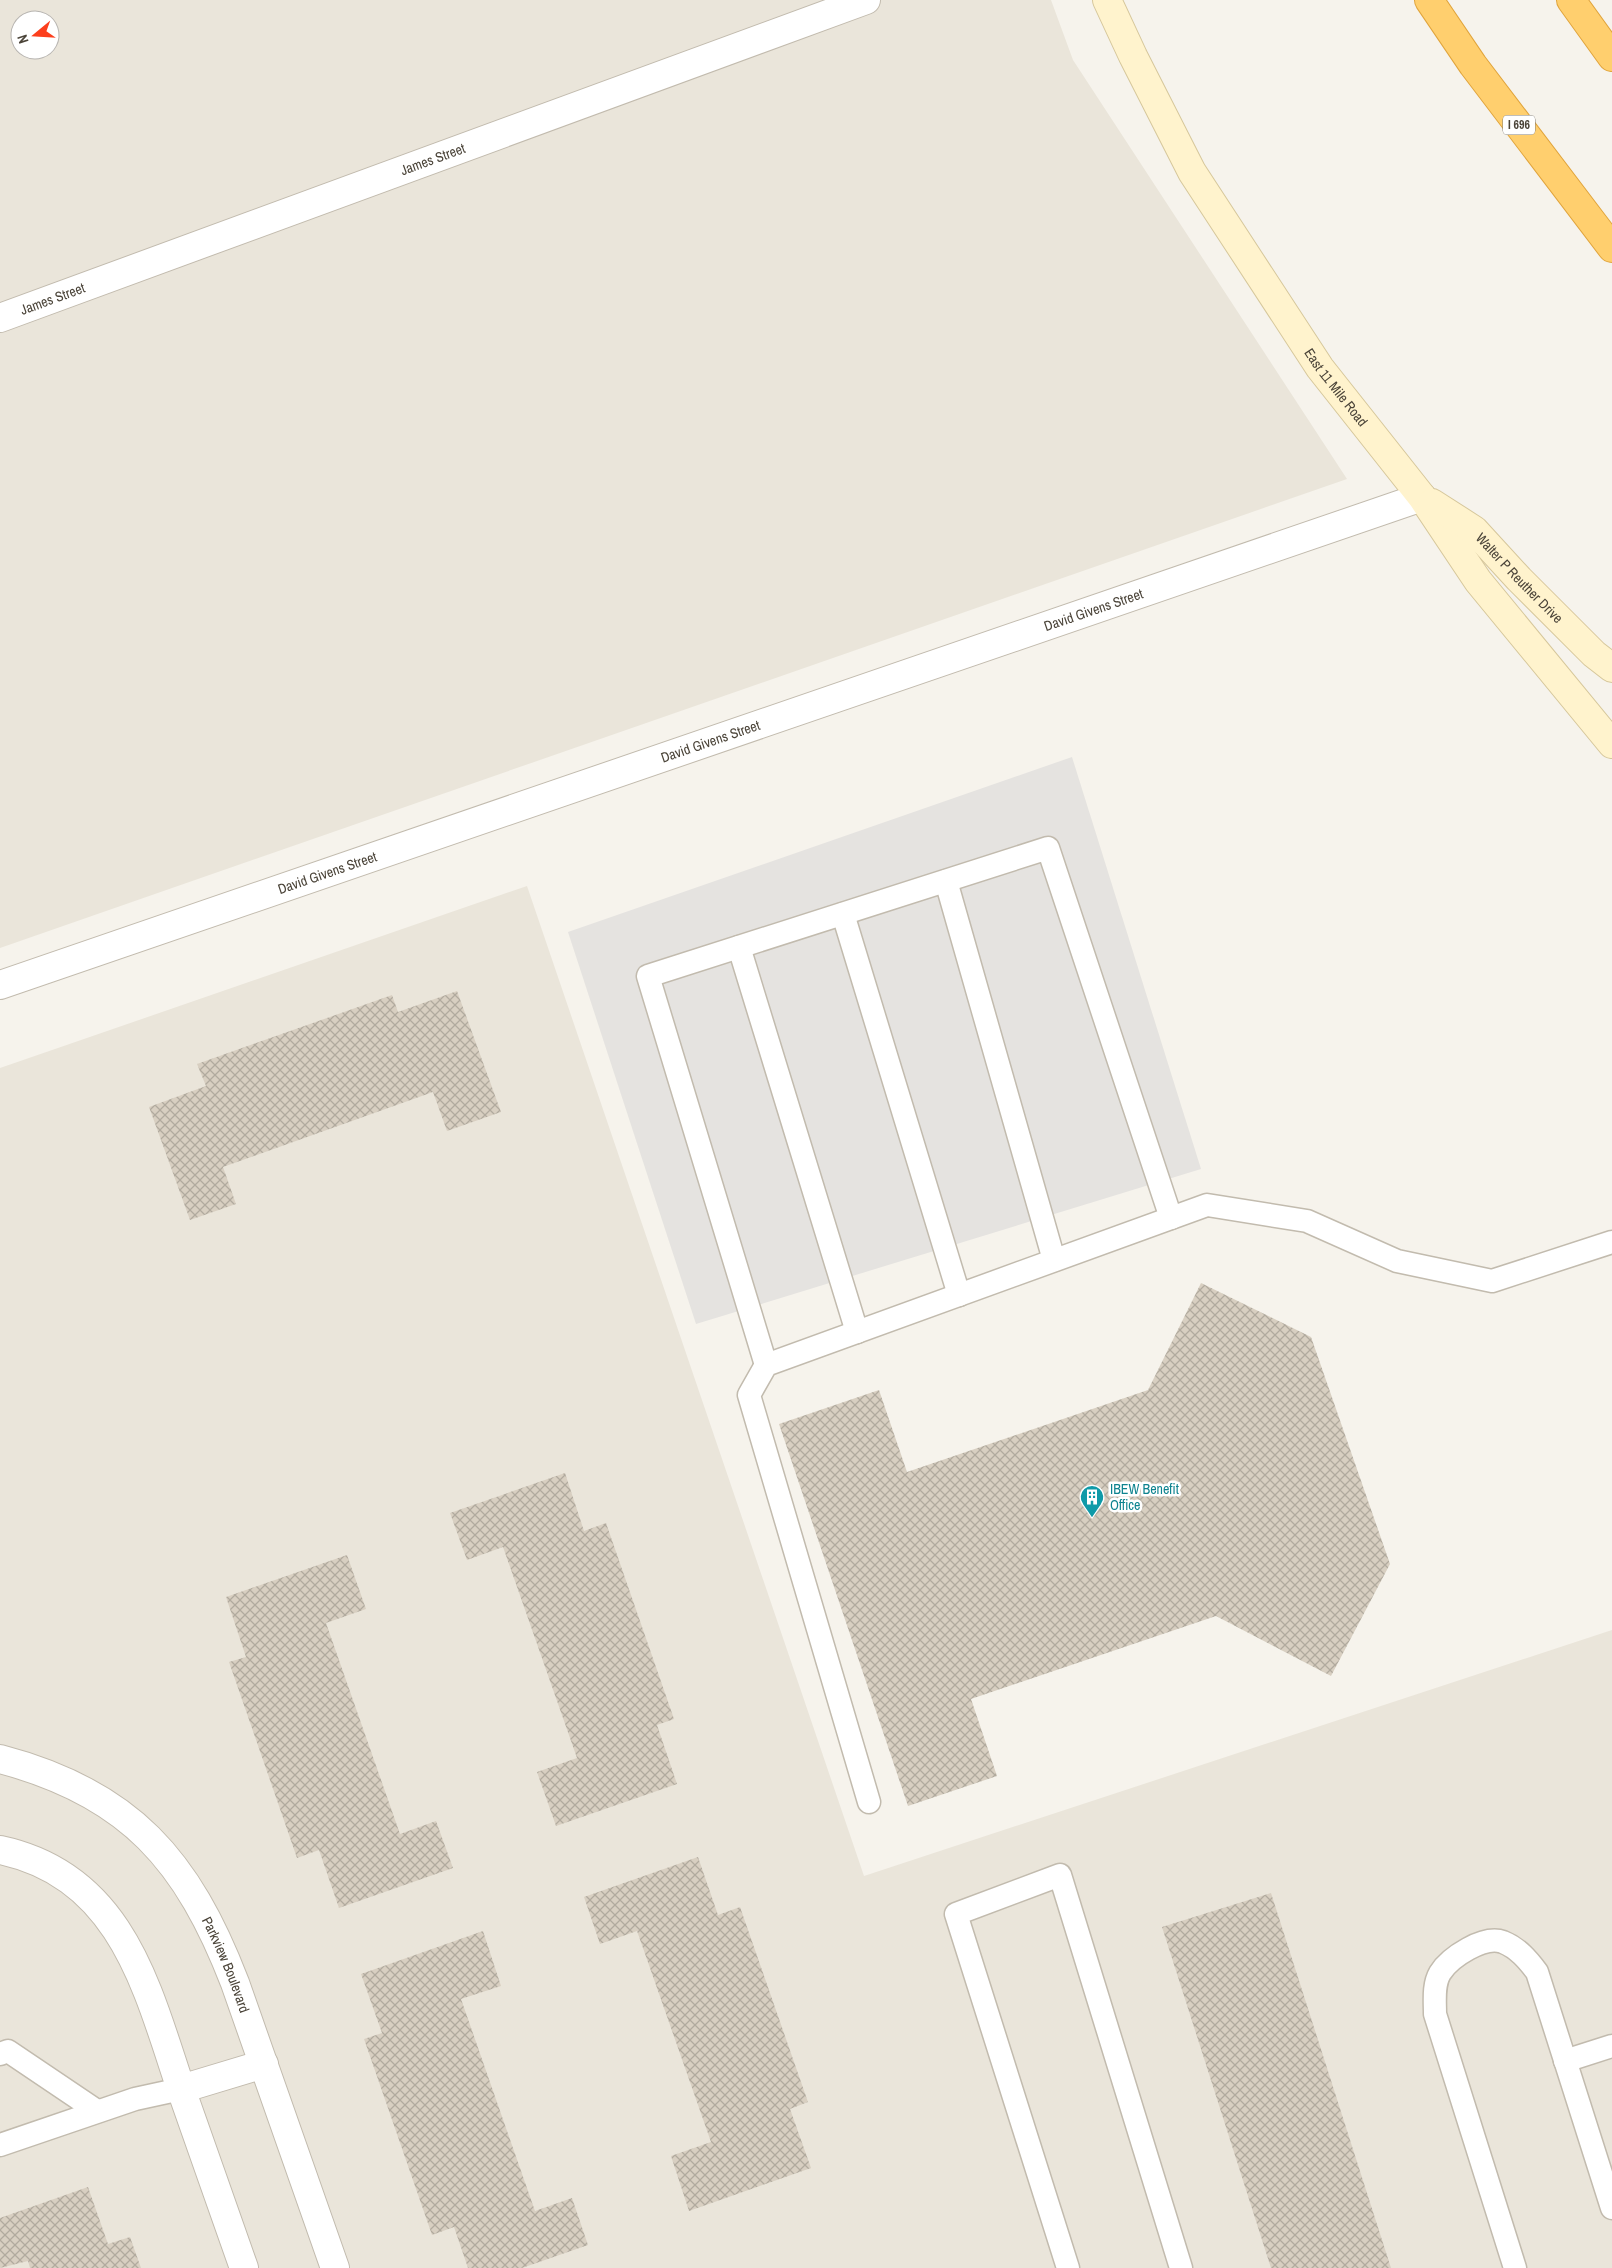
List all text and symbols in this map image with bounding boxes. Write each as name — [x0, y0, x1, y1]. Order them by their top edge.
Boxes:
north arrow — [10, 10, 60, 60]
text: N — [13, 32, 32, 46]
road number: I 696 — [1503, 116, 1535, 134]
street label: James Street — [398, 139, 468, 179]
street label: James Street — [18, 279, 87, 319]
street label: East 11 Mile Road — [1301, 345, 1372, 430]
street label: Walter P Reuther Drive — [1472, 529, 1567, 627]
street label: David Givens Street — [1042, 584, 1145, 635]
street label: David Givens Street — [658, 716, 762, 767]
street label: David Givens Street — [275, 847, 379, 898]
place label: IBEW Benefit Office — [1110, 1480, 1179, 1514]
building icon: IBEW Benefit Office — [1079, 1484, 1105, 1518]
street label: Parkview Boulevard — [198, 1914, 254, 2015]

